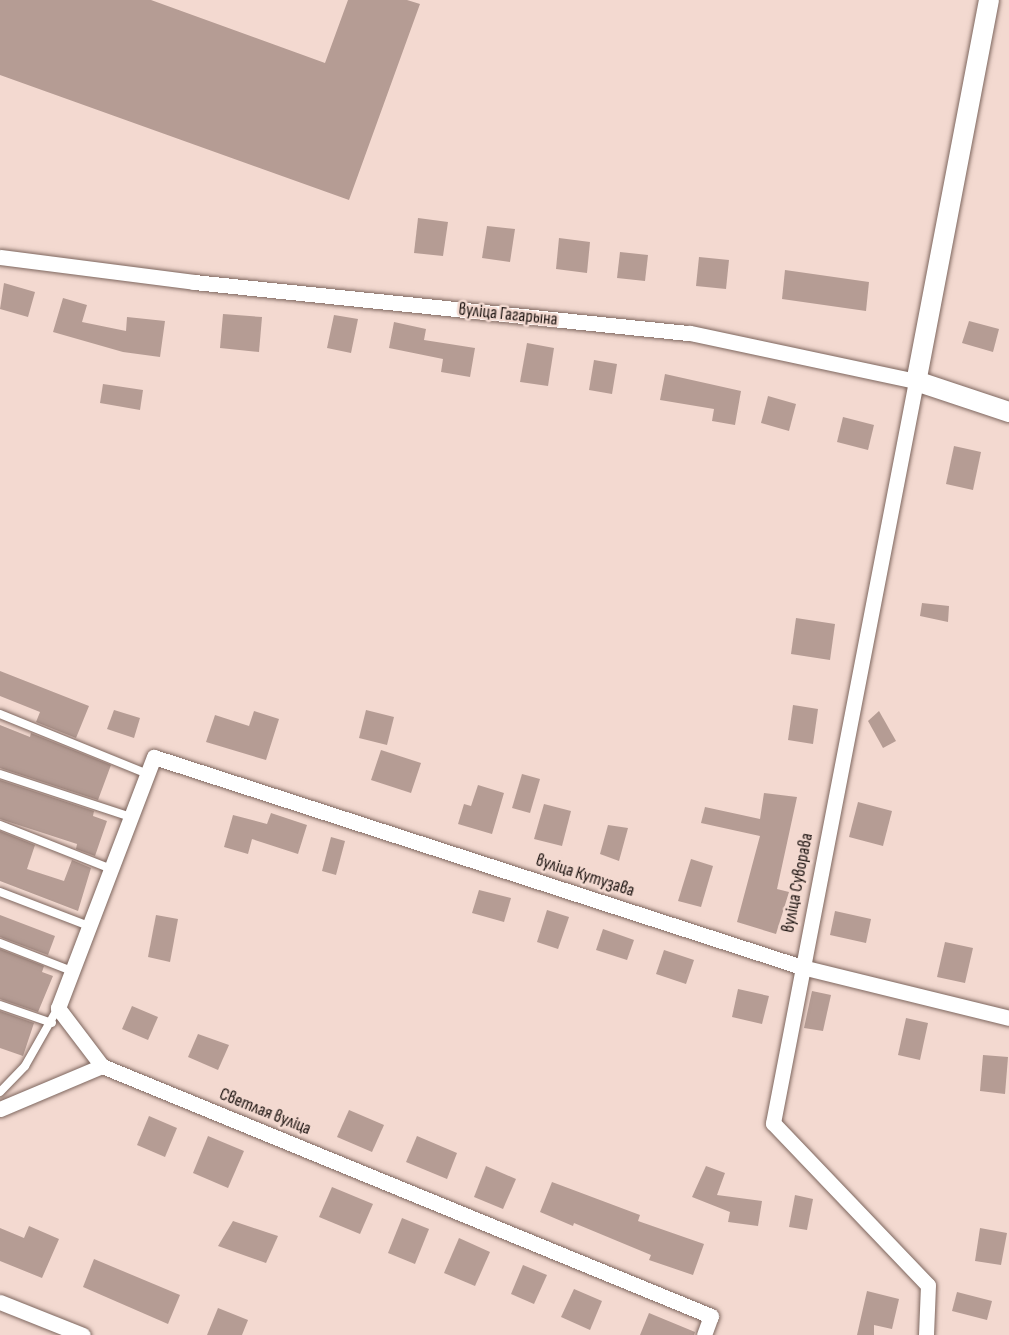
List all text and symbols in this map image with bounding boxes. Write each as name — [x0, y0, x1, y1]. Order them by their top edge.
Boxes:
street label: вуліца Гагарына — [457, 299, 559, 331]
street label: вуліца Суворава — [778, 831, 818, 935]
street label: вуліца Кутузава — [533, 850, 637, 902]
street label: Светлая вуліца — [216, 1084, 314, 1140]

